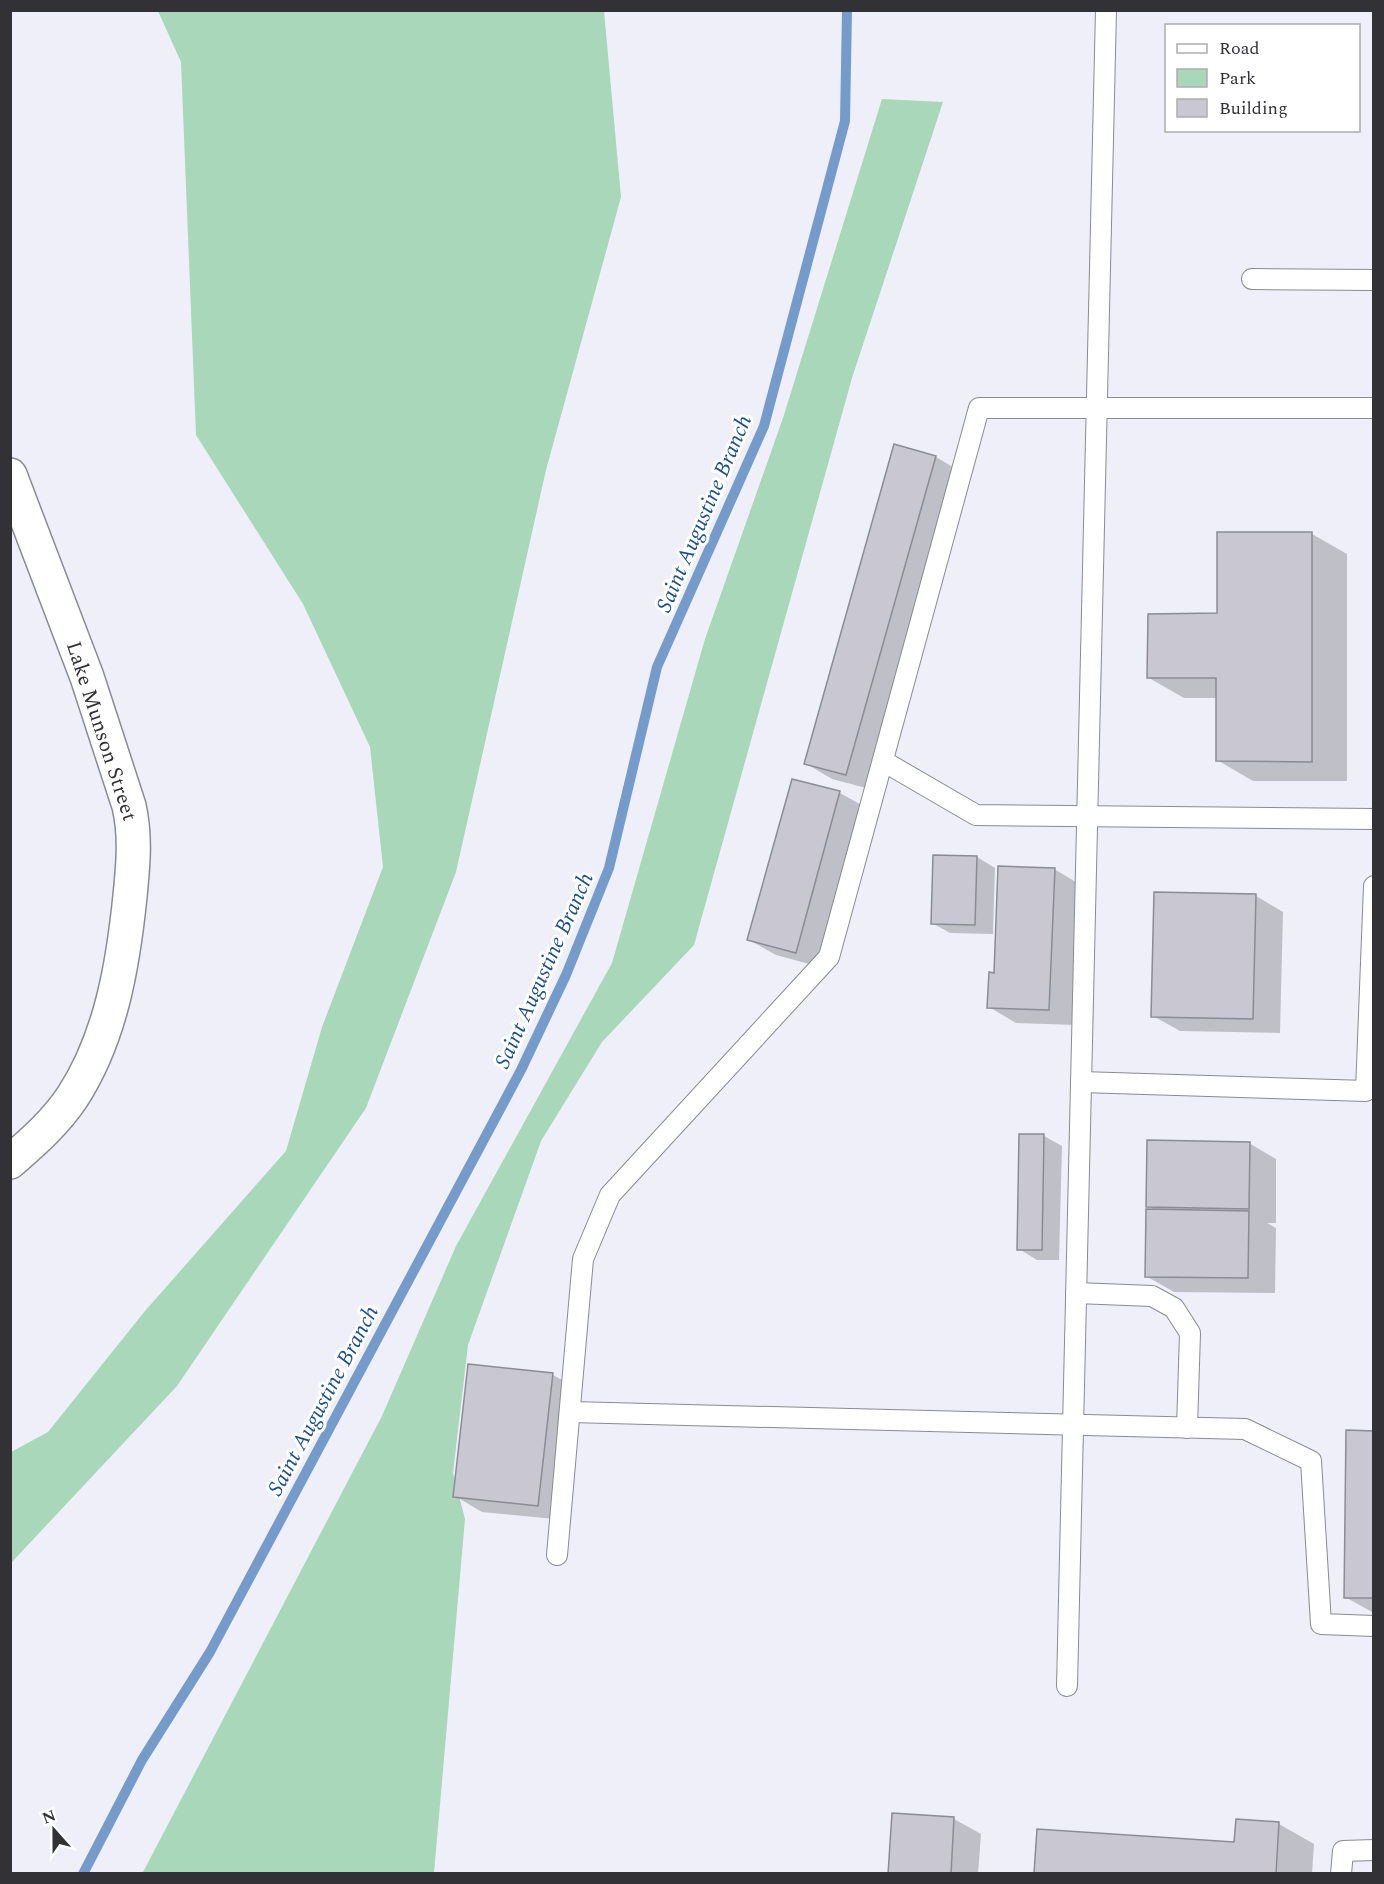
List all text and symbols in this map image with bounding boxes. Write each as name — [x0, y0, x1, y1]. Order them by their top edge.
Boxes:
legend — [1165, 24, 1360, 132]
text: Road — [1219, 35, 1260, 62]
text: Park — [1219, 65, 1256, 92]
text: Building — [1219, 95, 1288, 122]
water label: Saint Augustine Branch — [648, 410, 761, 617]
street label: Lake Munson Street — [57, 637, 145, 825]
water label: Saint Augustine Branch — [486, 867, 602, 1074]
water label: Saint Augustine Branch — [259, 1300, 387, 1502]
north arrow — [24, 1800, 84, 1860]
text: N — [39, 1803, 59, 1830]

